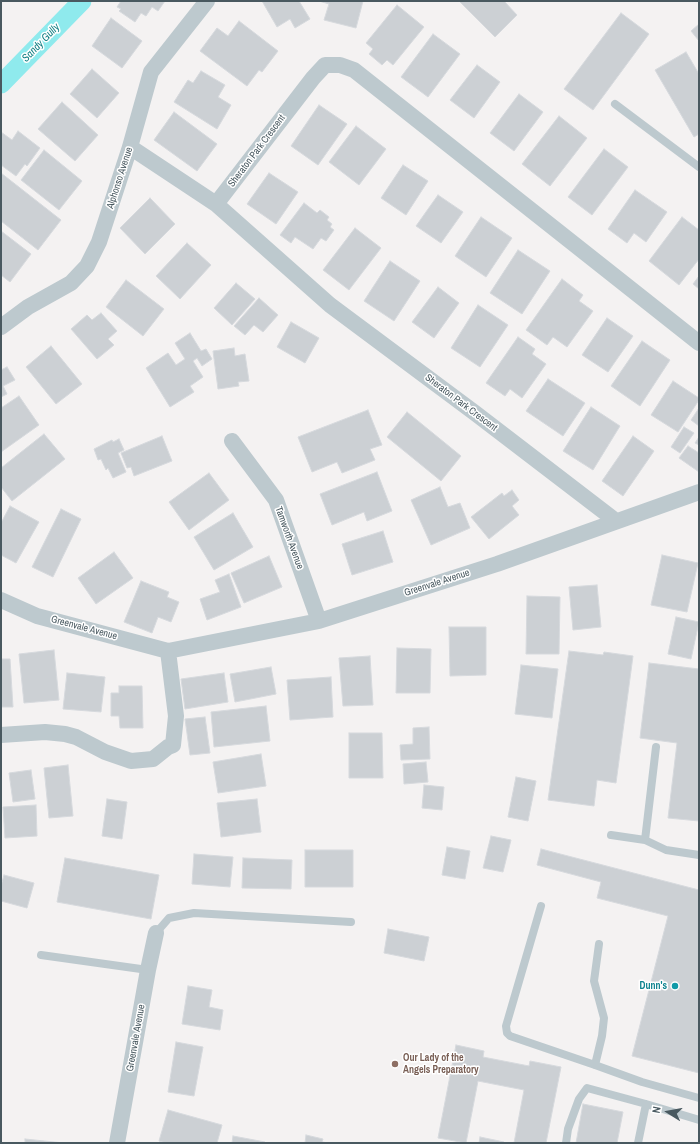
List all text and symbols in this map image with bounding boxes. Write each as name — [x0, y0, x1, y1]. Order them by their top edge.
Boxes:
water label: Sandy Gully — [19, 21, 63, 65]
street label: Sheraton Park Crescent — [226, 112, 288, 190]
street label: Alphonso Avenue — [104, 146, 136, 210]
street label: Sheraton Park Crescent — [422, 372, 500, 434]
street label: Tamworth Avenue — [272, 505, 306, 571]
street label: Greenvale Avenue — [403, 567, 471, 599]
street label: Greenvale Avenue — [50, 613, 118, 643]
place label: Dunn's — [640, 980, 667, 992]
marker: Dunn's — [670, 981, 680, 991]
street label: Greenvale Avenue — [124, 1004, 148, 1072]
place label: Our Lady of the Angels Preparatory — [403, 1052, 479, 1076]
marker: Our Lady of the Angels Preparatory — [390, 1059, 400, 1069]
north arrow — [648, 1092, 688, 1132]
text: N — [649, 1105, 664, 1114]

